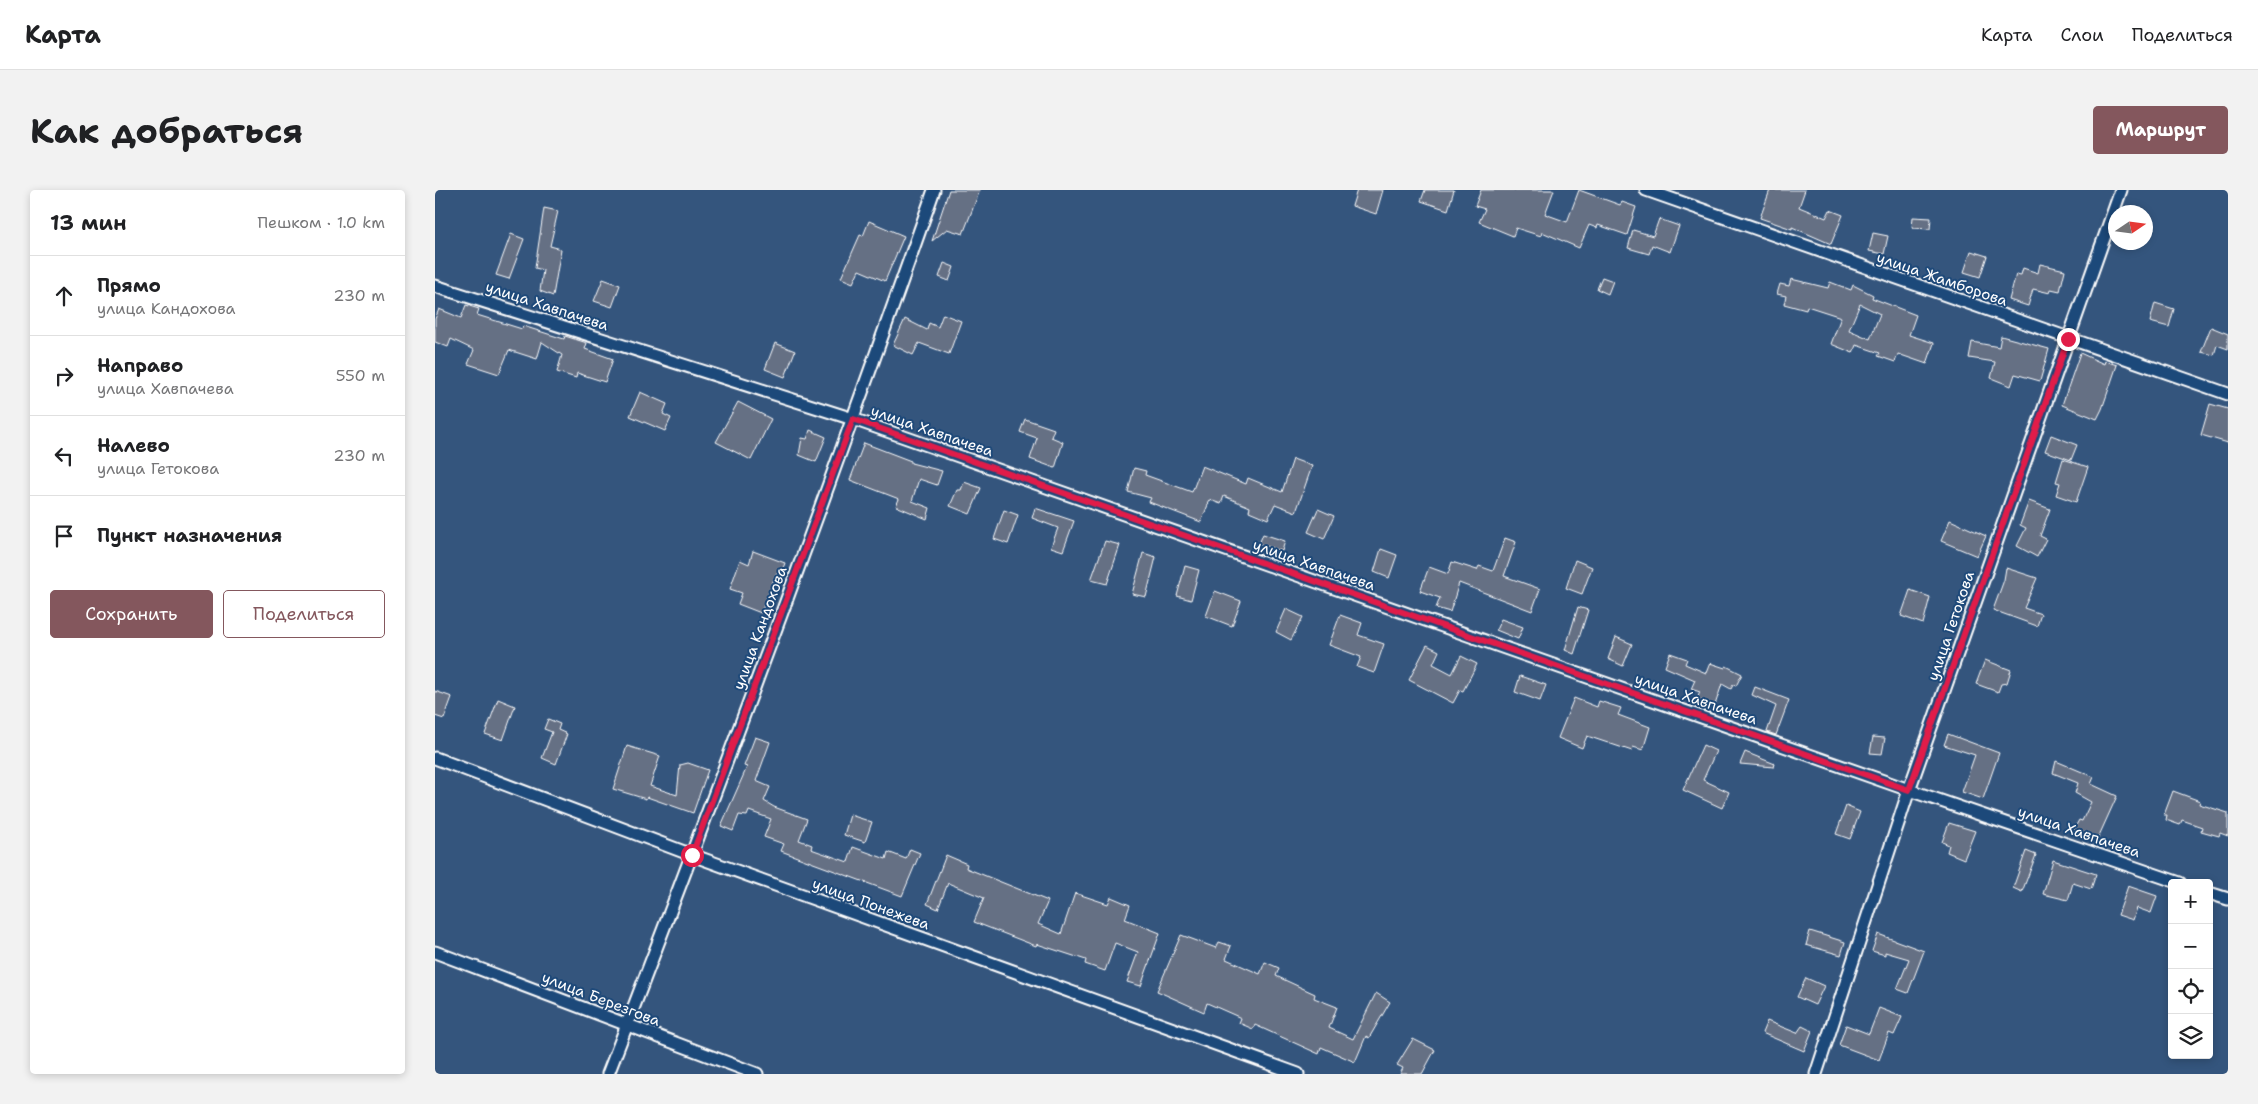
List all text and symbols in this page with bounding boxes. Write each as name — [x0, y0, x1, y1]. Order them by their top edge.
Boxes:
text: Карта — [25, 19, 101, 51]
text: Карта — [1981, 23, 2032, 47]
text: Слои — [2060, 23, 2104, 47]
text: Поделиться — [2132, 23, 2233, 47]
button: Маршрут — [2093, 106, 2228, 154]
text: Как добраться — [30, 107, 303, 154]
north arrow — [2108, 205, 2153, 250]
text: 13 мин — [50, 209, 127, 237]
text: Пешком · 1.0 km — [258, 212, 385, 233]
street label: улица Жамборова — [1874, 247, 2011, 311]
text: Прямо — [97, 273, 161, 298]
street label: улица Хавпачева — [483, 277, 612, 336]
icon: ahead — [50, 282, 78, 310]
text: 230 m — [333, 285, 385, 306]
text: улица Кандохова — [97, 298, 236, 319]
route end — [2057, 328, 2080, 351]
text: Направо — [97, 353, 183, 378]
icon: right — [50, 362, 78, 390]
text: 550 m — [336, 365, 385, 386]
text: улица Хавпачева — [97, 378, 234, 399]
street label: улица Хавпачева — [868, 401, 996, 462]
text: Налево — [97, 433, 170, 458]
icon: left — [50, 442, 78, 470]
text: 230 m — [333, 445, 385, 466]
text: улица Гетокова — [97, 458, 219, 479]
icon: arrive — [50, 522, 78, 550]
text: Пункт назначения — [97, 523, 282, 548]
street label: улица Хавпачева — [1250, 535, 1378, 596]
street label: улица Кандохова — [728, 563, 792, 692]
street label: улица Гетокова — [1923, 568, 1979, 683]
button: Сохранить — [50, 590, 213, 638]
button: Поделиться — [223, 590, 385, 638]
street label: улица Хавпачева — [1632, 669, 1760, 730]
street label: улица Хавпачева — [2015, 802, 2143, 863]
route start — [681, 844, 704, 867]
street label: улица Понежева — [810, 874, 933, 935]
map controls — [2168, 879, 2213, 1059]
button: + — [2168, 879, 2213, 924]
button: − — [2168, 924, 2213, 969]
street label: улица Березгова — [539, 967, 664, 1031]
button: locate — [2168, 969, 2213, 1014]
button: layers — [2168, 1014, 2213, 1059]

